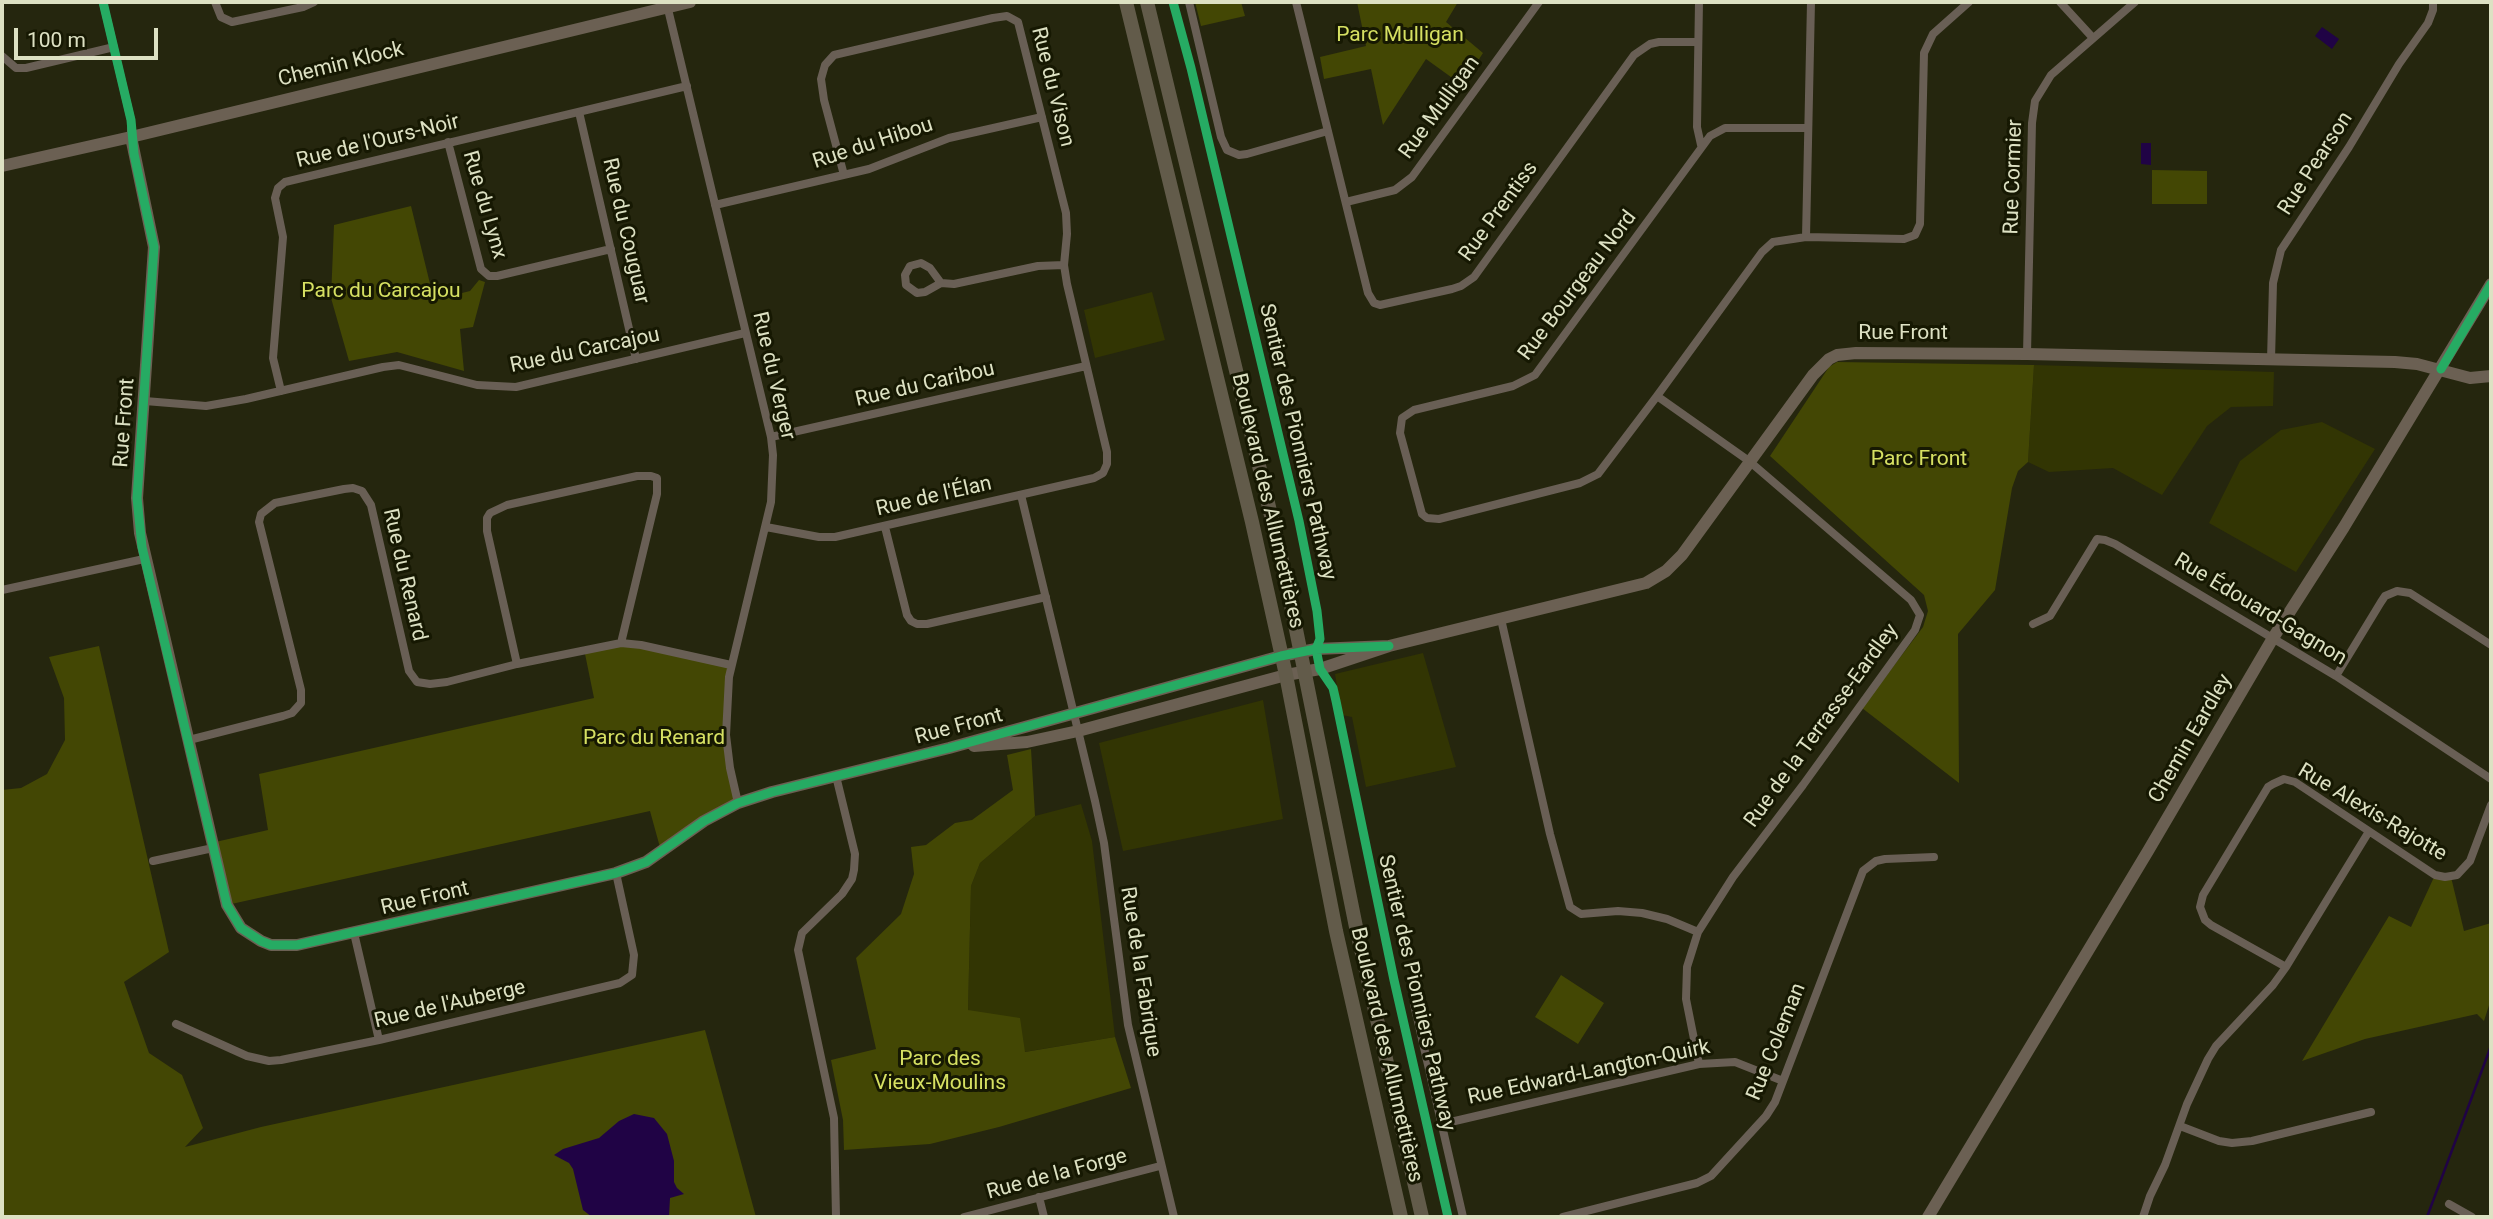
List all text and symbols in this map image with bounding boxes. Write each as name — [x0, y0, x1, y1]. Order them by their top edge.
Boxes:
scale bar — [18, 14, 161, 58]
park label: Parc Mulligan — [1336, 23, 1464, 49]
street label: Rue du Vison — [1025, 25, 1079, 149]
text: 100 m — [27, 28, 86, 52]
street label: Chemin Klock — [276, 37, 406, 93]
street label: Rue Mulligan — [1394, 52, 1486, 164]
street label: Rue Pearson — [2273, 108, 2359, 220]
street label: Rue de l'Ours-Noir — [294, 110, 462, 174]
street label: Rue du Hibou — [810, 113, 936, 175]
street label: Rue Cormier — [1999, 119, 2029, 235]
street label: Rue du Lynx — [457, 148, 511, 262]
street label: Rue du Couguar — [596, 156, 654, 306]
street label: Rue Prentiss — [1454, 157, 1544, 267]
street label: Rue Bourgeau Nord — [1513, 206, 1643, 366]
park label: Parc du Carcajou — [301, 279, 461, 305]
street label: Sentier des Pionniers Pathway — [1253, 301, 1341, 583]
street label: Rue du Verger — [746, 310, 800, 442]
street label: Rue Front — [1858, 321, 1948, 347]
street label: Rue du Carcajou — [508, 323, 662, 379]
street label: Rue du Caribou — [853, 357, 997, 413]
street label: Boulevard des Allumettières — [1225, 371, 1309, 631]
street label: Rue Front — [109, 377, 141, 469]
park label: Parc Front — [1871, 447, 1967, 473]
street label: Rue de l'Élan — [874, 471, 994, 523]
street label: Rue du Renard — [376, 506, 432, 644]
street label: Rue Édouard-Gagnon — [2169, 549, 2351, 671]
street label: Rue de la Terrasse-Eardley — [1740, 619, 1904, 833]
street label: Chemin Eardley — [2144, 670, 2238, 808]
street label: Rue Front — [912, 703, 1006, 751]
park label: Parc du Renard — [583, 726, 725, 752]
street label: Rue Alexis-Rajotte — [2293, 759, 2451, 867]
street label: Sentier des Pionniers Pathway — [1372, 852, 1460, 1134]
street label: Rue Front — [379, 877, 471, 921]
street label: Rue de la Fabrique — [1114, 885, 1166, 1059]
street label: Boulevard des Allumettières — [1344, 925, 1428, 1185]
street label: Rue de l'Auberge — [372, 975, 528, 1035]
street label: Rue Coleman — [1742, 980, 1812, 1104]
street label: Rue Edward-Langton-Quirk — [1465, 1035, 1713, 1111]
park label: Parc des Vieux-Moulins — [874, 1047, 1006, 1097]
street label: Rue de la Forge — [984, 1144, 1130, 1206]

